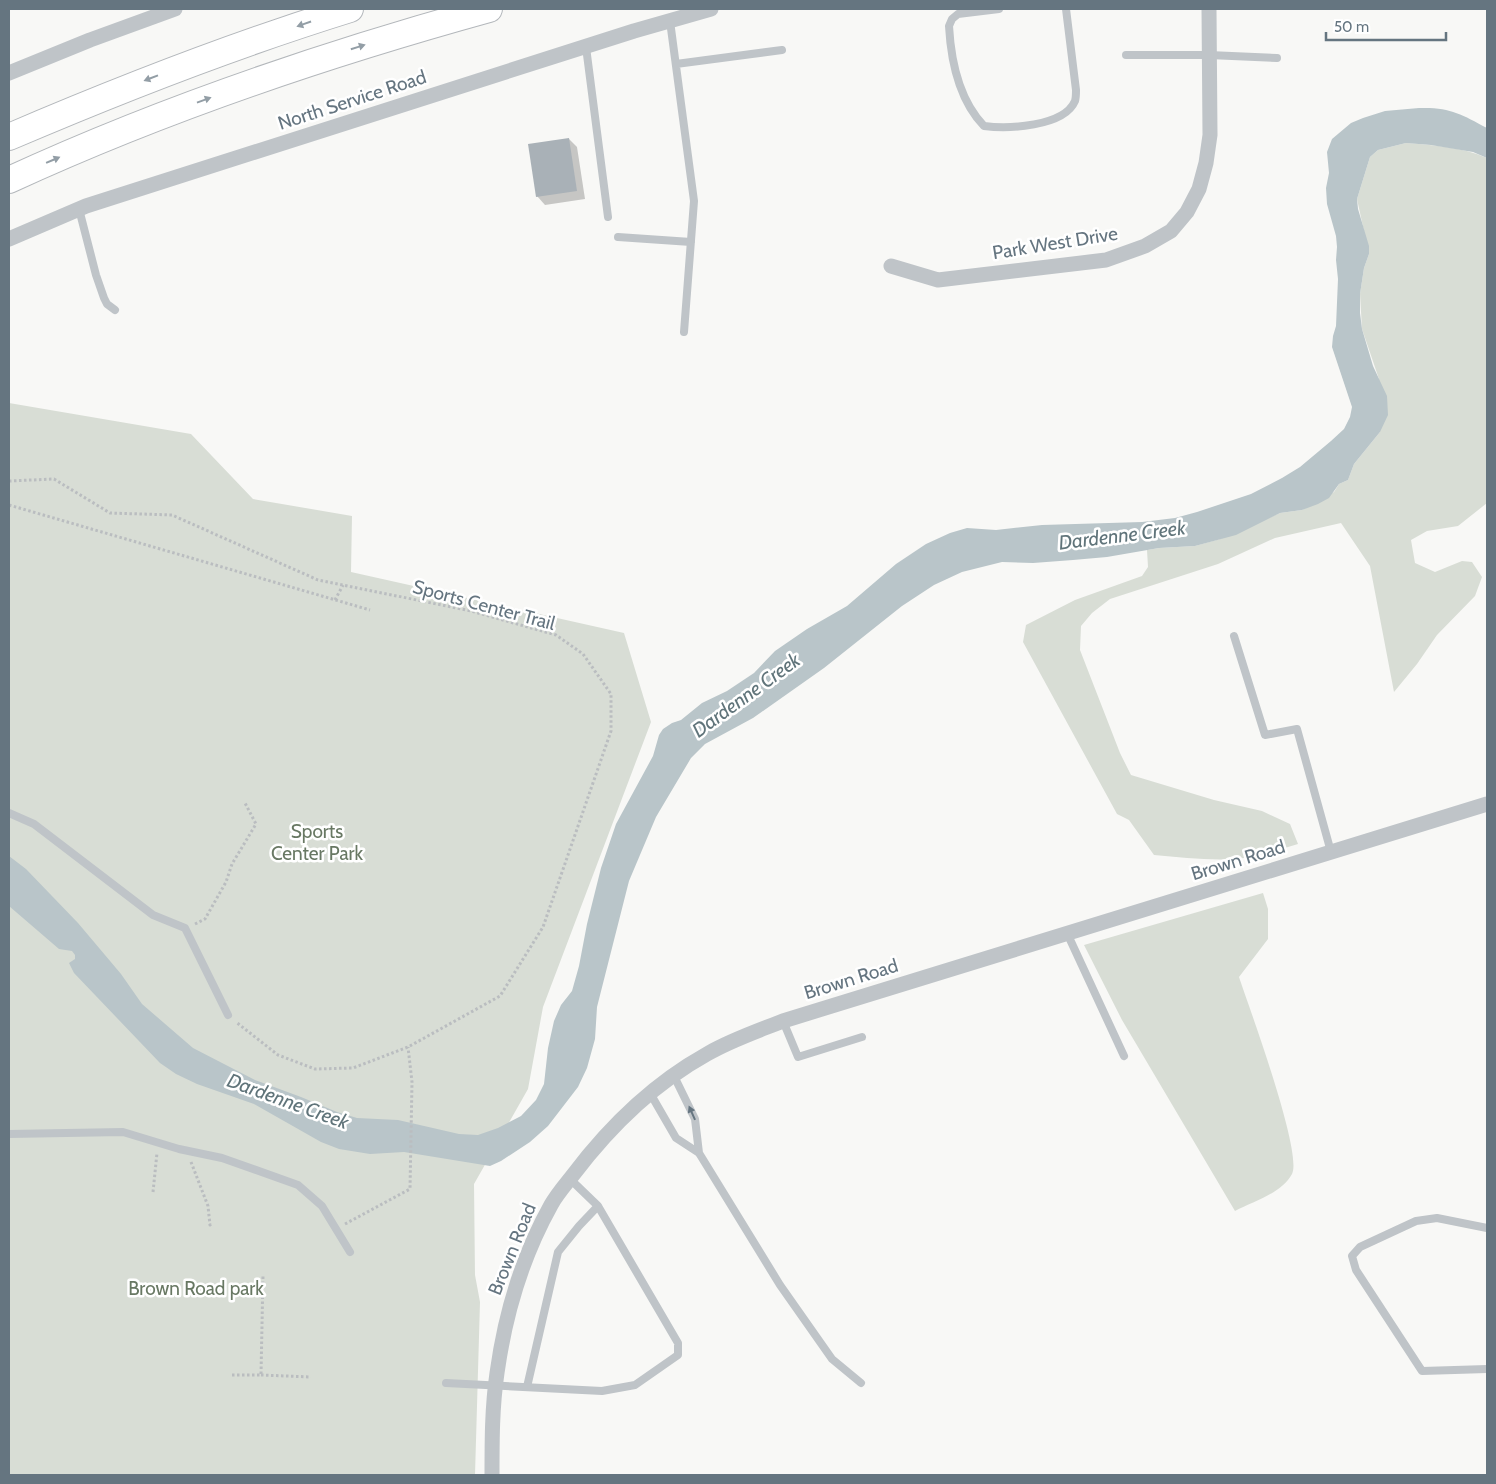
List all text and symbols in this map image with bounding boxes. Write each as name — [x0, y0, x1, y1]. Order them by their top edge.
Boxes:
scale bar — [1326, 10, 1446, 42]
text: 50 m — [1334, 18, 1369, 36]
one-way arrow — [296, 21, 311, 28]
one-way arrow — [351, 43, 366, 51]
street label: North Service Road — [275, 65, 429, 135]
one-way arrow — [144, 75, 158, 83]
one-way arrow — [197, 96, 212, 103]
one-way arrow — [46, 156, 61, 164]
street label: Park West Drive — [991, 222, 1120, 264]
water label: Dardenne Creek — [1057, 515, 1188, 555]
street label: Sports Center Trail — [410, 575, 558, 635]
water label: Dardenne Creek — [687, 647, 806, 742]
park label: Sports Center Park — [271, 820, 364, 865]
street label: Brown Road — [1188, 835, 1288, 885]
street label: Brown Road — [801, 954, 901, 1004]
water label: Dardenne Creek — [224, 1068, 353, 1135]
one-way arrow — [687, 1106, 695, 1120]
street label: Brown Road — [483, 1200, 541, 1298]
park label: Brown Road park — [128, 1277, 264, 1300]

